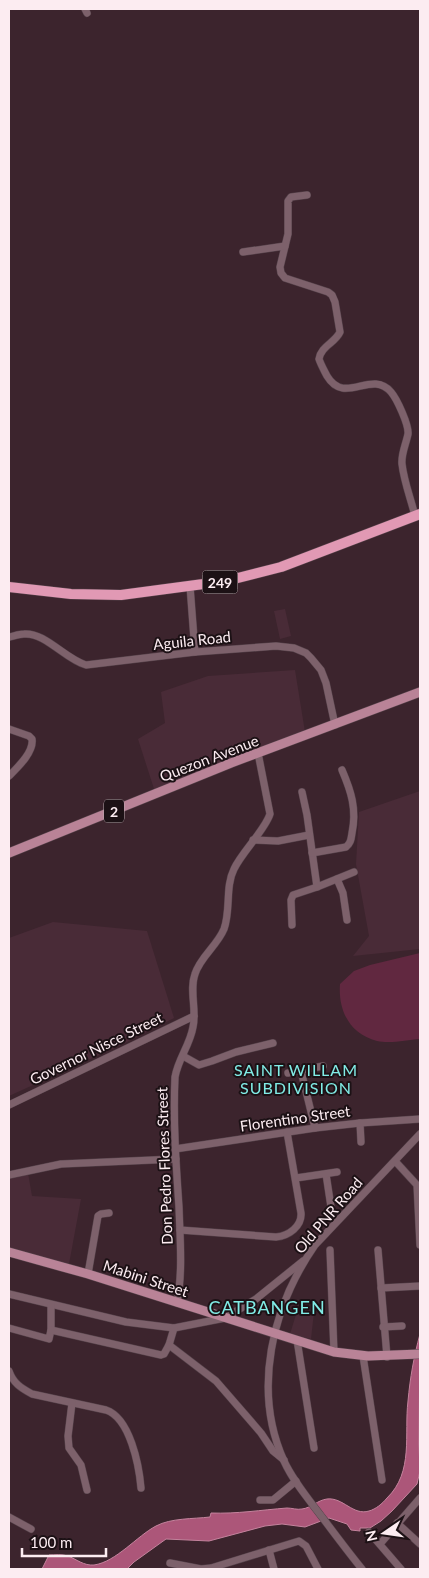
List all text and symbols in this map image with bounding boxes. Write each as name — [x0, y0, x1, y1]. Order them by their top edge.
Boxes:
road number: 249 — [202, 570, 238, 594]
street label: Aguila Road — [152, 627, 232, 653]
street label: Quezon Avenue — [157, 731, 261, 785]
road number: 2 — [104, 799, 124, 822]
street label: Governor Nisce Street — [27, 1008, 166, 1088]
district label: SAINT WILLAM SUBDIVISION — [234, 1060, 358, 1097]
street label: Don Pedro Flores Street — [152, 1086, 176, 1245]
street label: Florentino Street — [239, 1101, 352, 1135]
street label: Old PNR Road — [290, 1173, 366, 1257]
street label: Mabini Street — [101, 1256, 191, 1300]
district label: CATBANGEN — [208, 1296, 326, 1318]
north arrow — [359, 1508, 409, 1558]
scale bar — [22, 1526, 106, 1558]
text: N — [361, 1529, 380, 1543]
text: 100 m — [30, 1533, 72, 1551]

